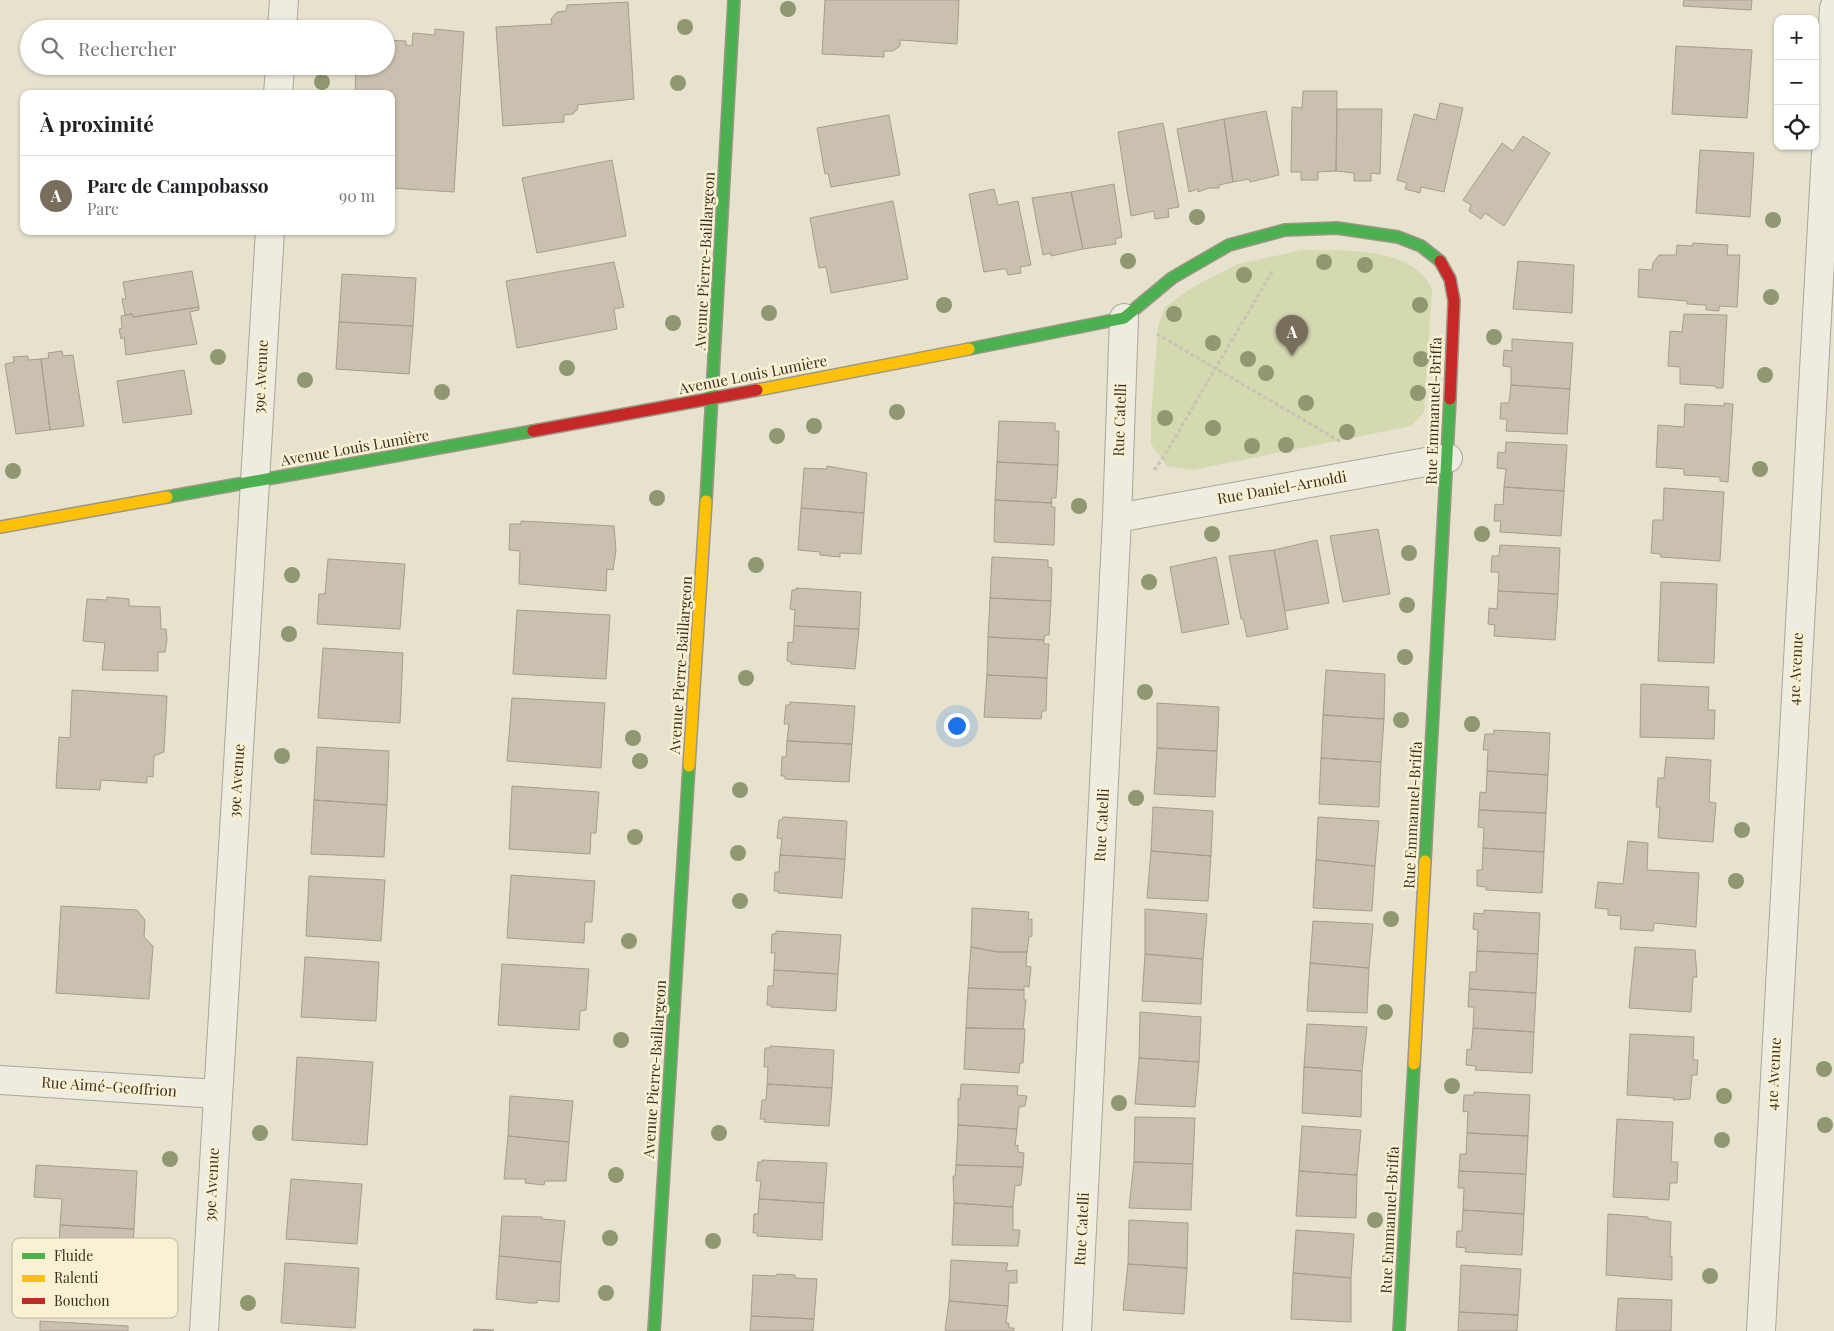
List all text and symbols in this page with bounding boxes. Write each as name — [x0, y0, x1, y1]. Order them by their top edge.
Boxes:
map controls — [1774, 15, 1819, 150]
button: + — [1774, 15, 1819, 60]
search box — [20, 20, 395, 75]
icon: search — [38, 34, 66, 62]
text: Rechercher — [78, 35, 177, 61]
button: − — [1774, 60, 1819, 105]
button: locate — [1774, 105, 1819, 150]
text: À proximité — [40, 109, 154, 137]
street label: Avenue Pierre-Baillargeon — [689, 171, 719, 352]
text: Parc de Campobasso — [87, 172, 268, 198]
text: A — [51, 185, 61, 206]
text: 90 m — [339, 185, 375, 206]
text: Parc — [87, 198, 119, 219]
pin: A — [1276, 315, 1308, 356]
street label: Rue Emmanuel-Briffa — [1420, 336, 1446, 485]
street label: 39e Avenue — [248, 339, 272, 415]
street label: Avenue Louis Lumière — [676, 350, 829, 398]
street label: Rue Catelli — [1108, 382, 1130, 457]
street label: Avenue Louis Lumière — [278, 424, 431, 470]
street label: Rue Daniel-Arnoldi — [1216, 466, 1349, 508]
street label: Avenue Pierre-Baillargeon — [664, 575, 696, 756]
street label: 41e Avenue — [1783, 632, 1807, 706]
your location — [944, 713, 970, 739]
street label: Rue Emmanuel-Briffa — [1398, 740, 1426, 889]
street label: 39e Avenue — [223, 743, 249, 819]
street label: Rue Catelli — [1089, 787, 1113, 862]
street label: Avenue Pierre-Baillargeon — [638, 979, 670, 1160]
street label: 41e Avenue — [1761, 1037, 1785, 1111]
street label: Rue Aimé-Geoffrion — [41, 1071, 178, 1101]
street label: Rue Emmanuel-Briffa — [1375, 1145, 1403, 1294]
street label: 39e Avenue — [199, 1147, 223, 1223]
street label: Rue Catelli — [1069, 1191, 1093, 1266]
legend — [12, 1238, 178, 1318]
text: Fluide — [54, 1246, 93, 1265]
text: Ralenti — [54, 1268, 98, 1287]
text: Bouchon — [54, 1291, 110, 1310]

